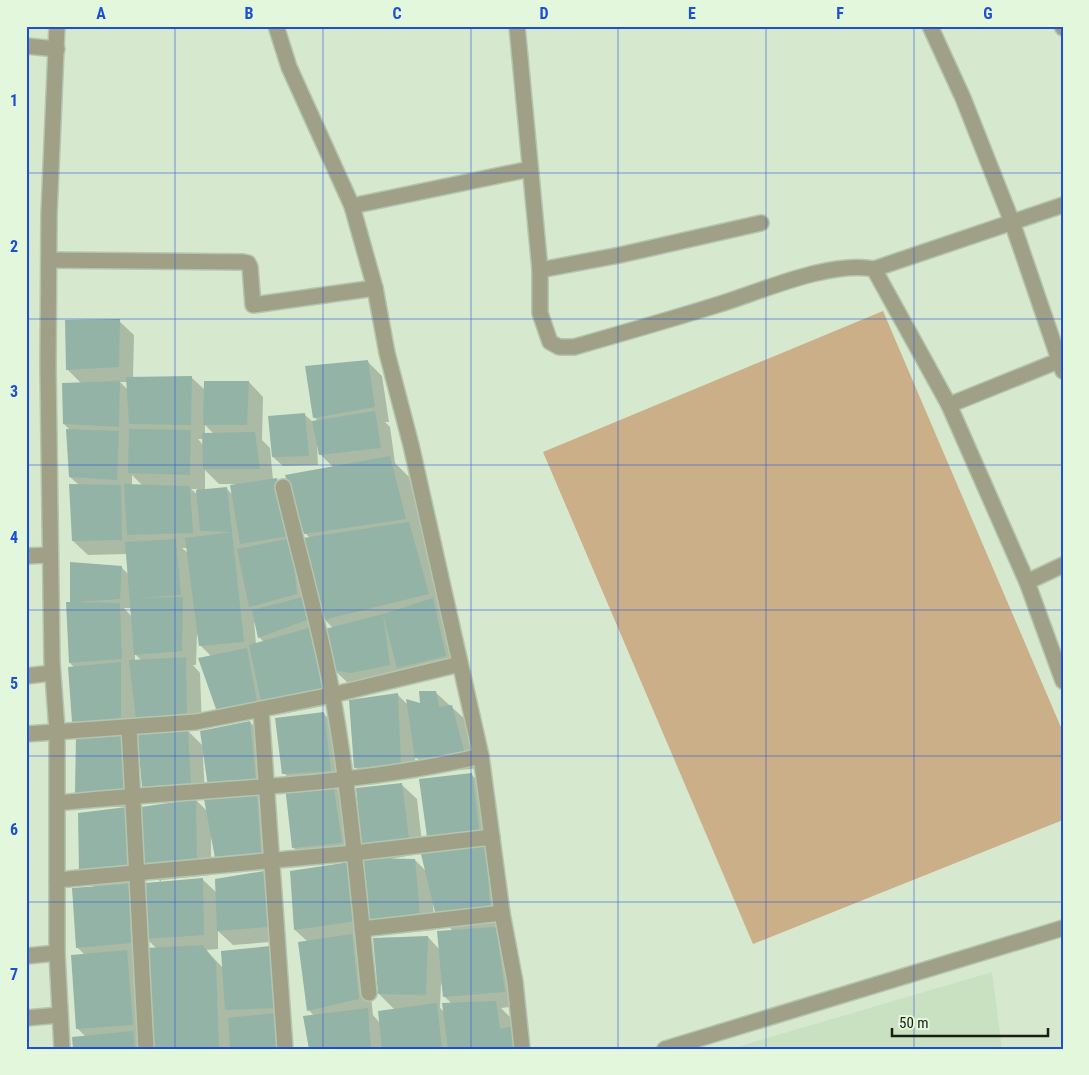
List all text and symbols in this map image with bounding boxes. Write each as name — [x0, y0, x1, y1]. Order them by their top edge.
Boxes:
text: A — [96, 4, 106, 23]
text: B — [245, 4, 254, 23]
text: C — [392, 4, 402, 23]
text: D — [539, 4, 549, 23]
text: E — [688, 4, 696, 23]
text: F — [836, 4, 844, 23]
text: G — [983, 4, 993, 23]
text: 1 — [10, 91, 18, 110]
text: 2 — [10, 237, 18, 256]
text: 3 — [10, 382, 18, 401]
text: 4 — [10, 528, 18, 547]
text: 5 — [10, 674, 18, 693]
text: 6 — [10, 820, 18, 839]
text: 7 — [10, 965, 18, 984]
scale bar — [892, 1005, 1048, 1037]
text: 50 m — [899, 1014, 929, 1032]

